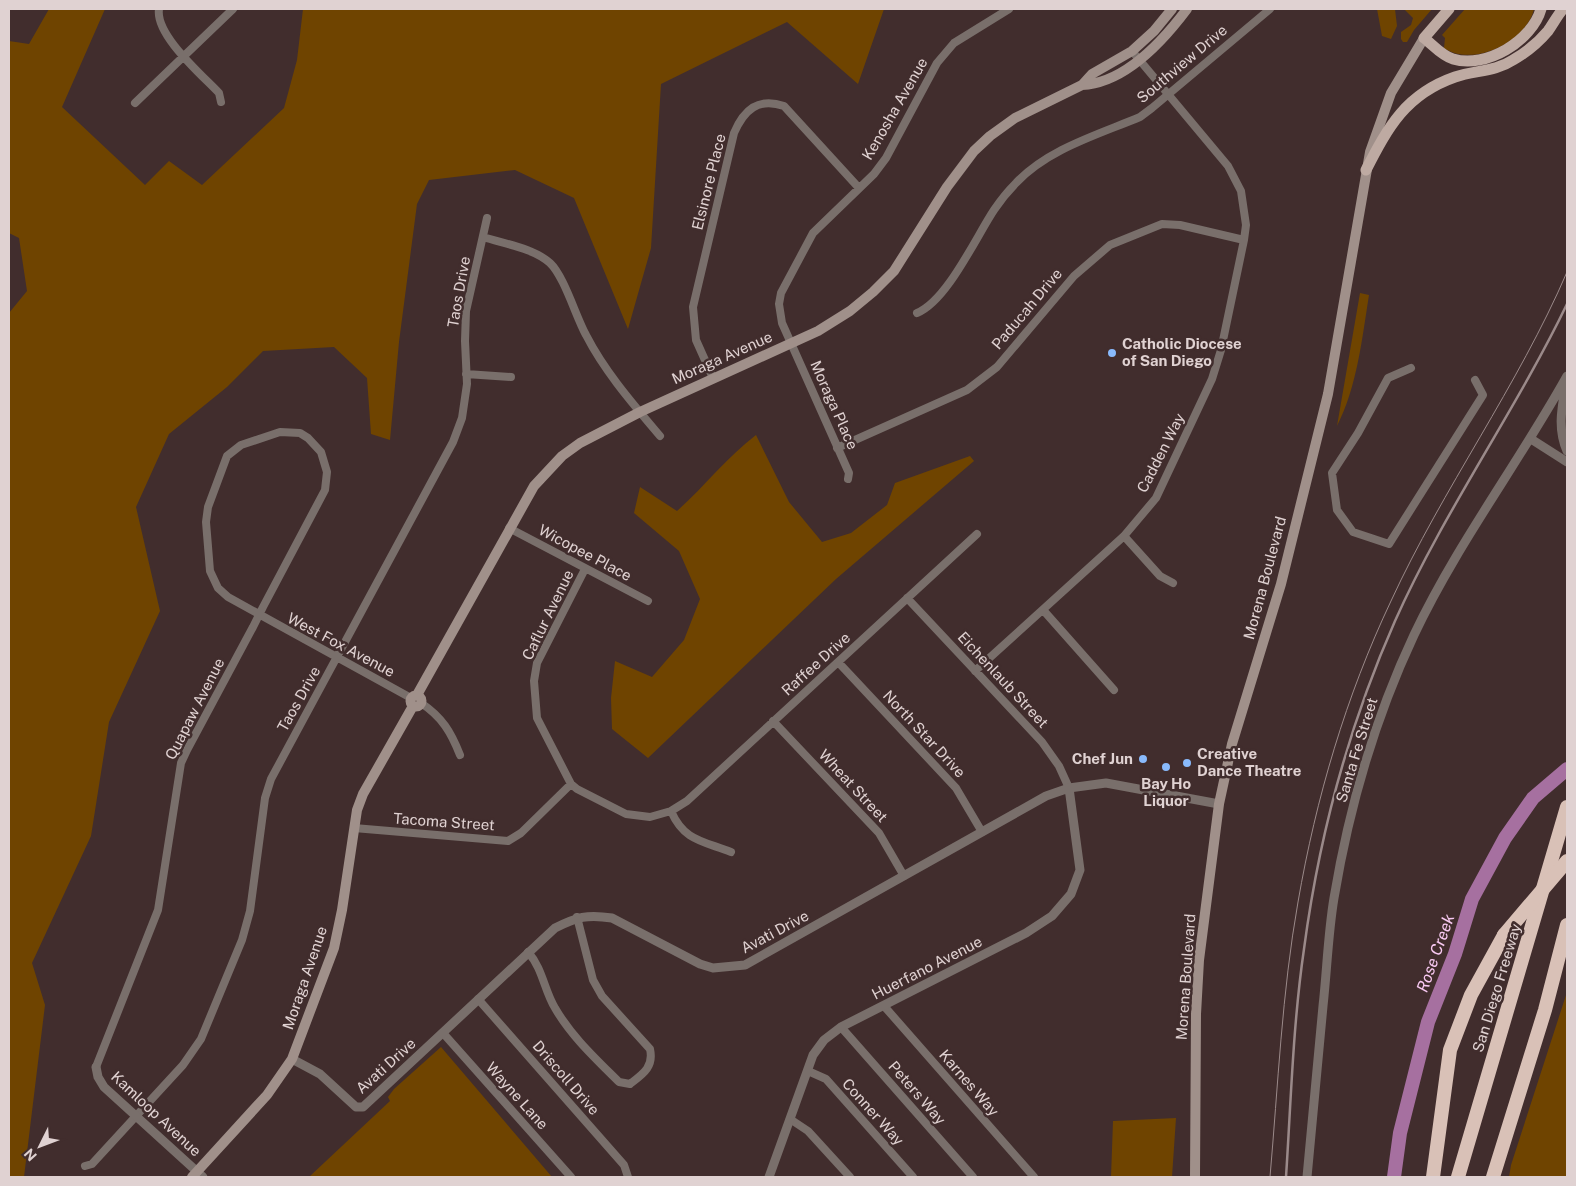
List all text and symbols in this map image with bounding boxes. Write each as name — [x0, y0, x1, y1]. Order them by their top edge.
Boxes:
street label: Southview Drive — [1133, 21, 1230, 106]
street label: Kenosha Avenue — [858, 55, 931, 163]
street label: Elsinore Place — [688, 132, 729, 232]
street label: Taos Drive — [444, 255, 473, 329]
street label: Paducah Drive — [988, 265, 1065, 352]
street label: Moraga Avenue — [669, 328, 775, 387]
place label: Catholic Diocese of San Diego — [1122, 335, 1242, 369]
marker: Catholic Diocese of San Diego — [1106, 347, 1118, 359]
street label: Moraga Place — [807, 358, 862, 452]
street label: Cadden Way — [1133, 410, 1188, 495]
street label: Morena Boulevard — [1240, 514, 1289, 641]
street label: Wicopee Place — [536, 521, 635, 584]
street label: Caflur Avenue — [518, 567, 577, 663]
street label: West Fox Avenue — [285, 609, 398, 680]
street label: Eichenlaub Street — [955, 628, 1052, 731]
street label: Raffee Drive — [778, 629, 853, 699]
street label: Quapaw Avenue — [162, 655, 228, 762]
street label: Taos Drive — [274, 663, 323, 734]
street label: North Star Drive — [880, 687, 969, 781]
street label: Santa Fe Street — [1332, 695, 1381, 804]
place label: Creative Dance Theatre — [1197, 745, 1301, 779]
street label: Wheat Street — [816, 746, 891, 825]
place label: Chef Jun — [1072, 750, 1133, 767]
marker: Chef Jun — [1137, 753, 1149, 765]
marker: Creative Dance Theatre — [1181, 757, 1193, 769]
marker: Bay Ho Liquor — [1160, 761, 1172, 773]
place label: Bay Ho Liquor — [1141, 775, 1191, 809]
street label: Tacoma Street — [393, 809, 495, 834]
street label: Avati Drive — [738, 907, 812, 956]
water label: Rose Creek — [1413, 911, 1458, 995]
street label: Morena Boulevard — [1173, 913, 1198, 1041]
street label: San Diego Freeway — [1469, 922, 1524, 1054]
street label: Moraga Avenue — [279, 924, 330, 1032]
street label: Huerfano Avenue — [869, 932, 985, 1003]
street label: Avati Drive — [352, 1034, 419, 1097]
street label: Driscoll Drive — [530, 1037, 603, 1118]
street label: Karnes Way — [936, 1046, 1003, 1119]
street label: Peters Way — [885, 1058, 949, 1128]
street label: Wayne Lane — [483, 1059, 552, 1133]
street label: Kamloop Avenue — [108, 1068, 205, 1160]
street label: Conner Way — [839, 1075, 908, 1148]
north arrow — [15, 1121, 65, 1171]
text: N — [21, 1145, 40, 1164]

